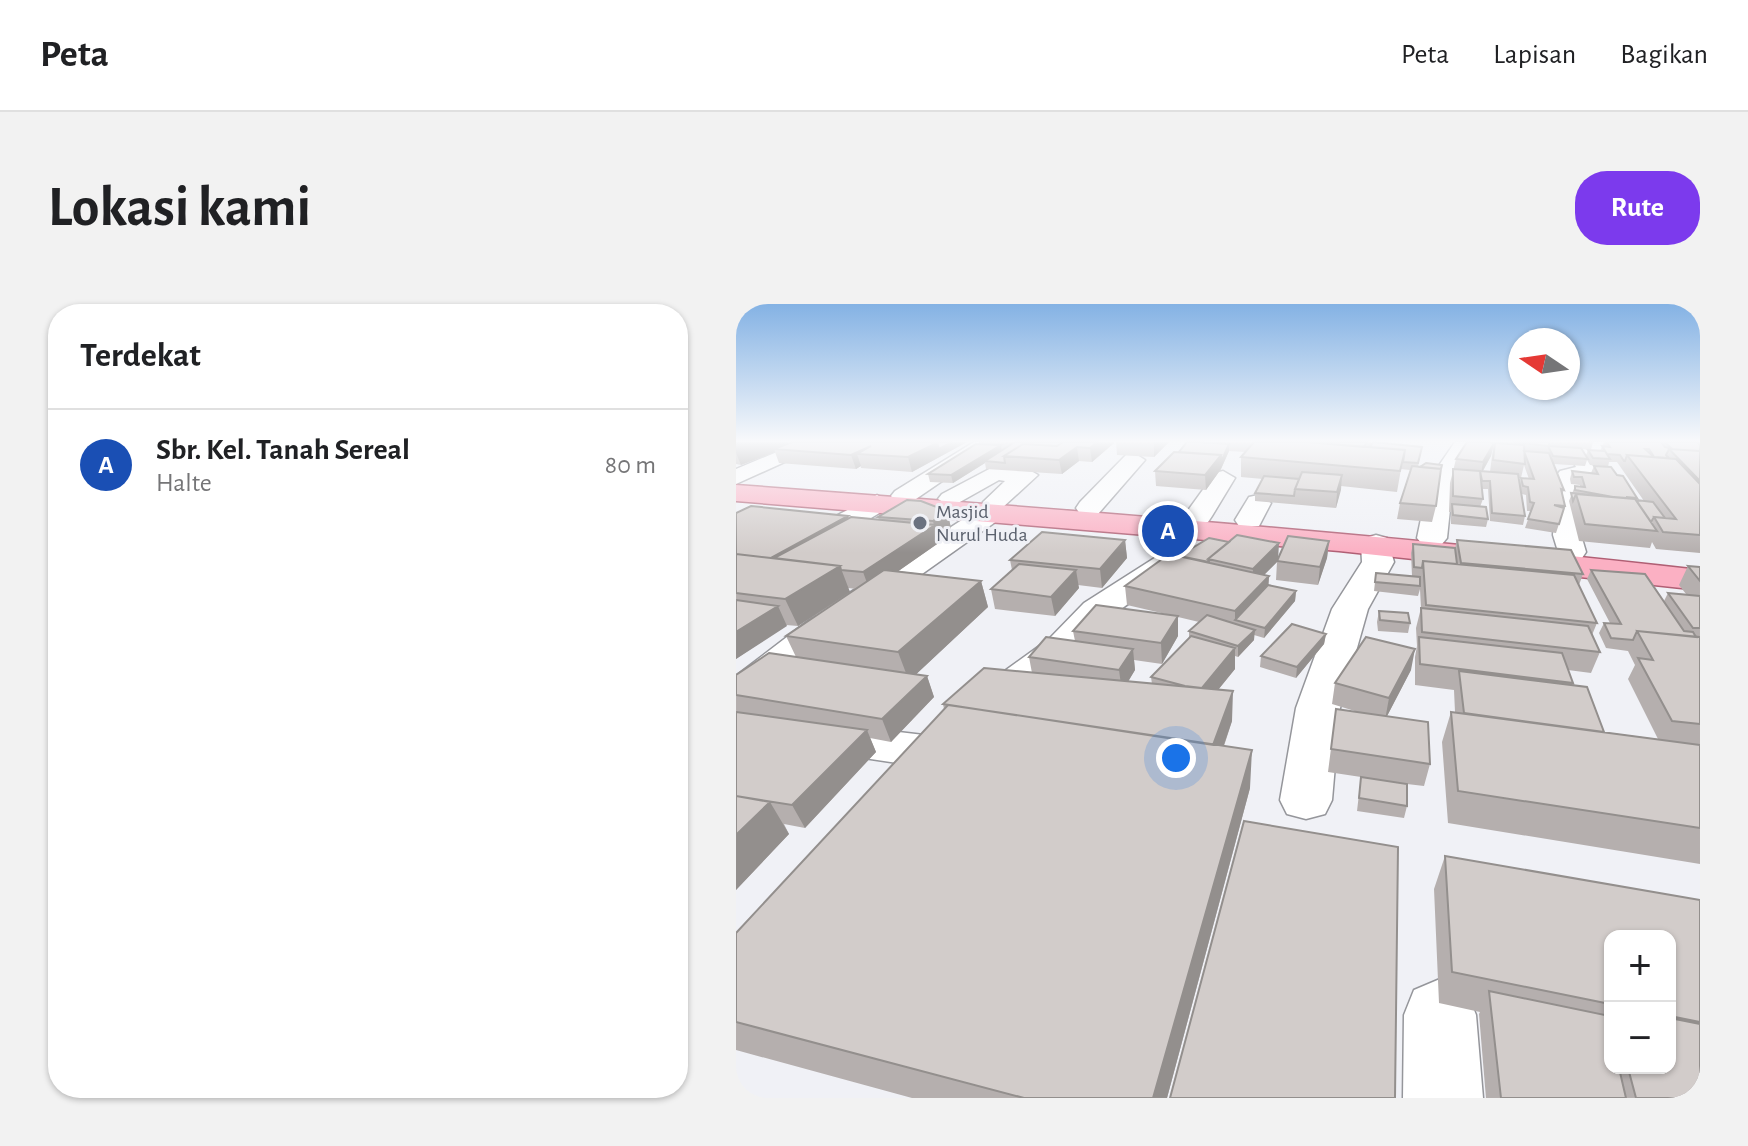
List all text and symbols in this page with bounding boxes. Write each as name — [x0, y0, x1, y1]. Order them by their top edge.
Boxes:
text: Peta — [40, 36, 109, 74]
text: Peta — [1401, 41, 1449, 69]
text: Lapisan — [1493, 41, 1576, 69]
text: Bagikan — [1620, 41, 1708, 69]
button: Rute — [1575, 171, 1700, 245]
text: Lokasi kami — [48, 180, 311, 236]
north arrow — [1508, 328, 1580, 400]
text: Terdekat — [80, 339, 201, 373]
text: Sbr. Kel. Tanah Sereal — [156, 435, 410, 465]
text: A — [98, 452, 114, 478]
text: 80 m — [605, 452, 656, 478]
text: Halte — [156, 470, 212, 496]
pin: A — [1142, 501, 1194, 561]
place label: Masjid Nurul Huda — [936, 502, 1028, 545]
marker: Masjid Nurul Huda — [911, 514, 929, 532]
your location — [1156, 738, 1196, 778]
map controls — [1604, 930, 1676, 1074]
button: + — [1604, 930, 1676, 1002]
button: − — [1604, 1002, 1676, 1074]

